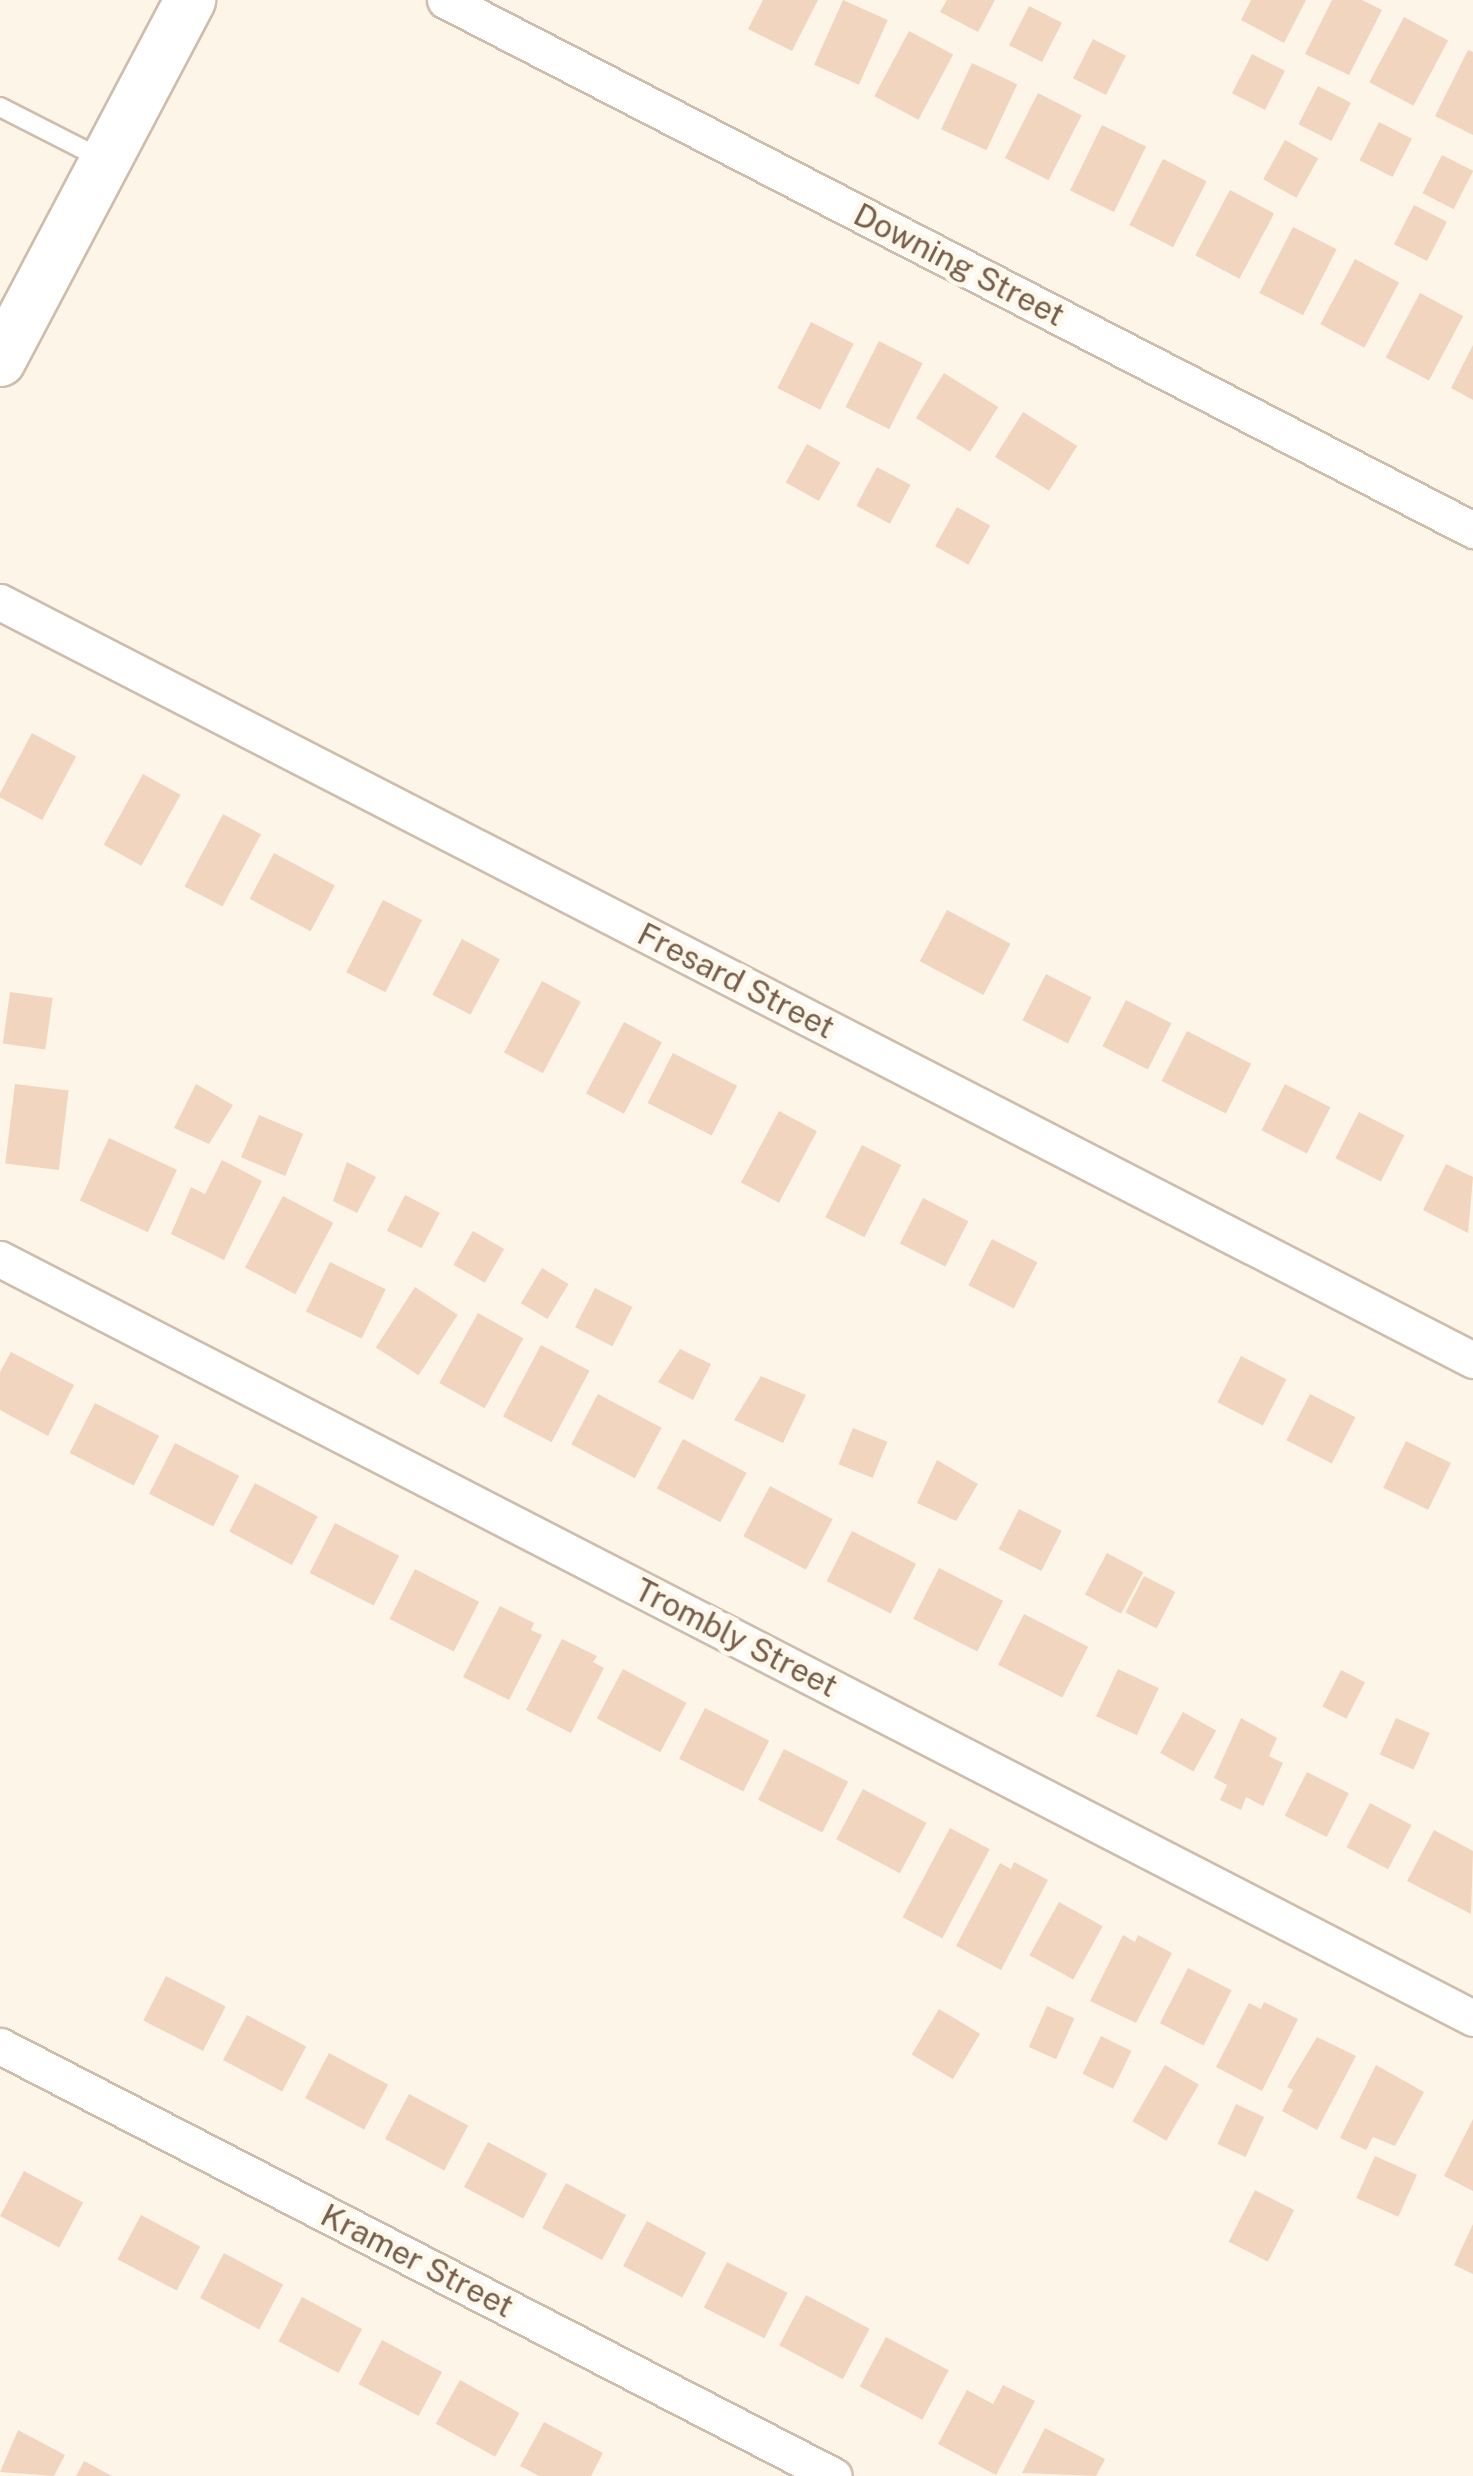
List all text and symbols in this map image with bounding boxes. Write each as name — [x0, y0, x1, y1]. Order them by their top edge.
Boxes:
street label: Downing Street — [847, 195, 1071, 335]
street label: Fresard Street — [631, 915, 841, 1047]
street label: Trombly Street — [628, 1570, 844, 1706]
street label: Kramer Street — [314, 2196, 520, 2326]

